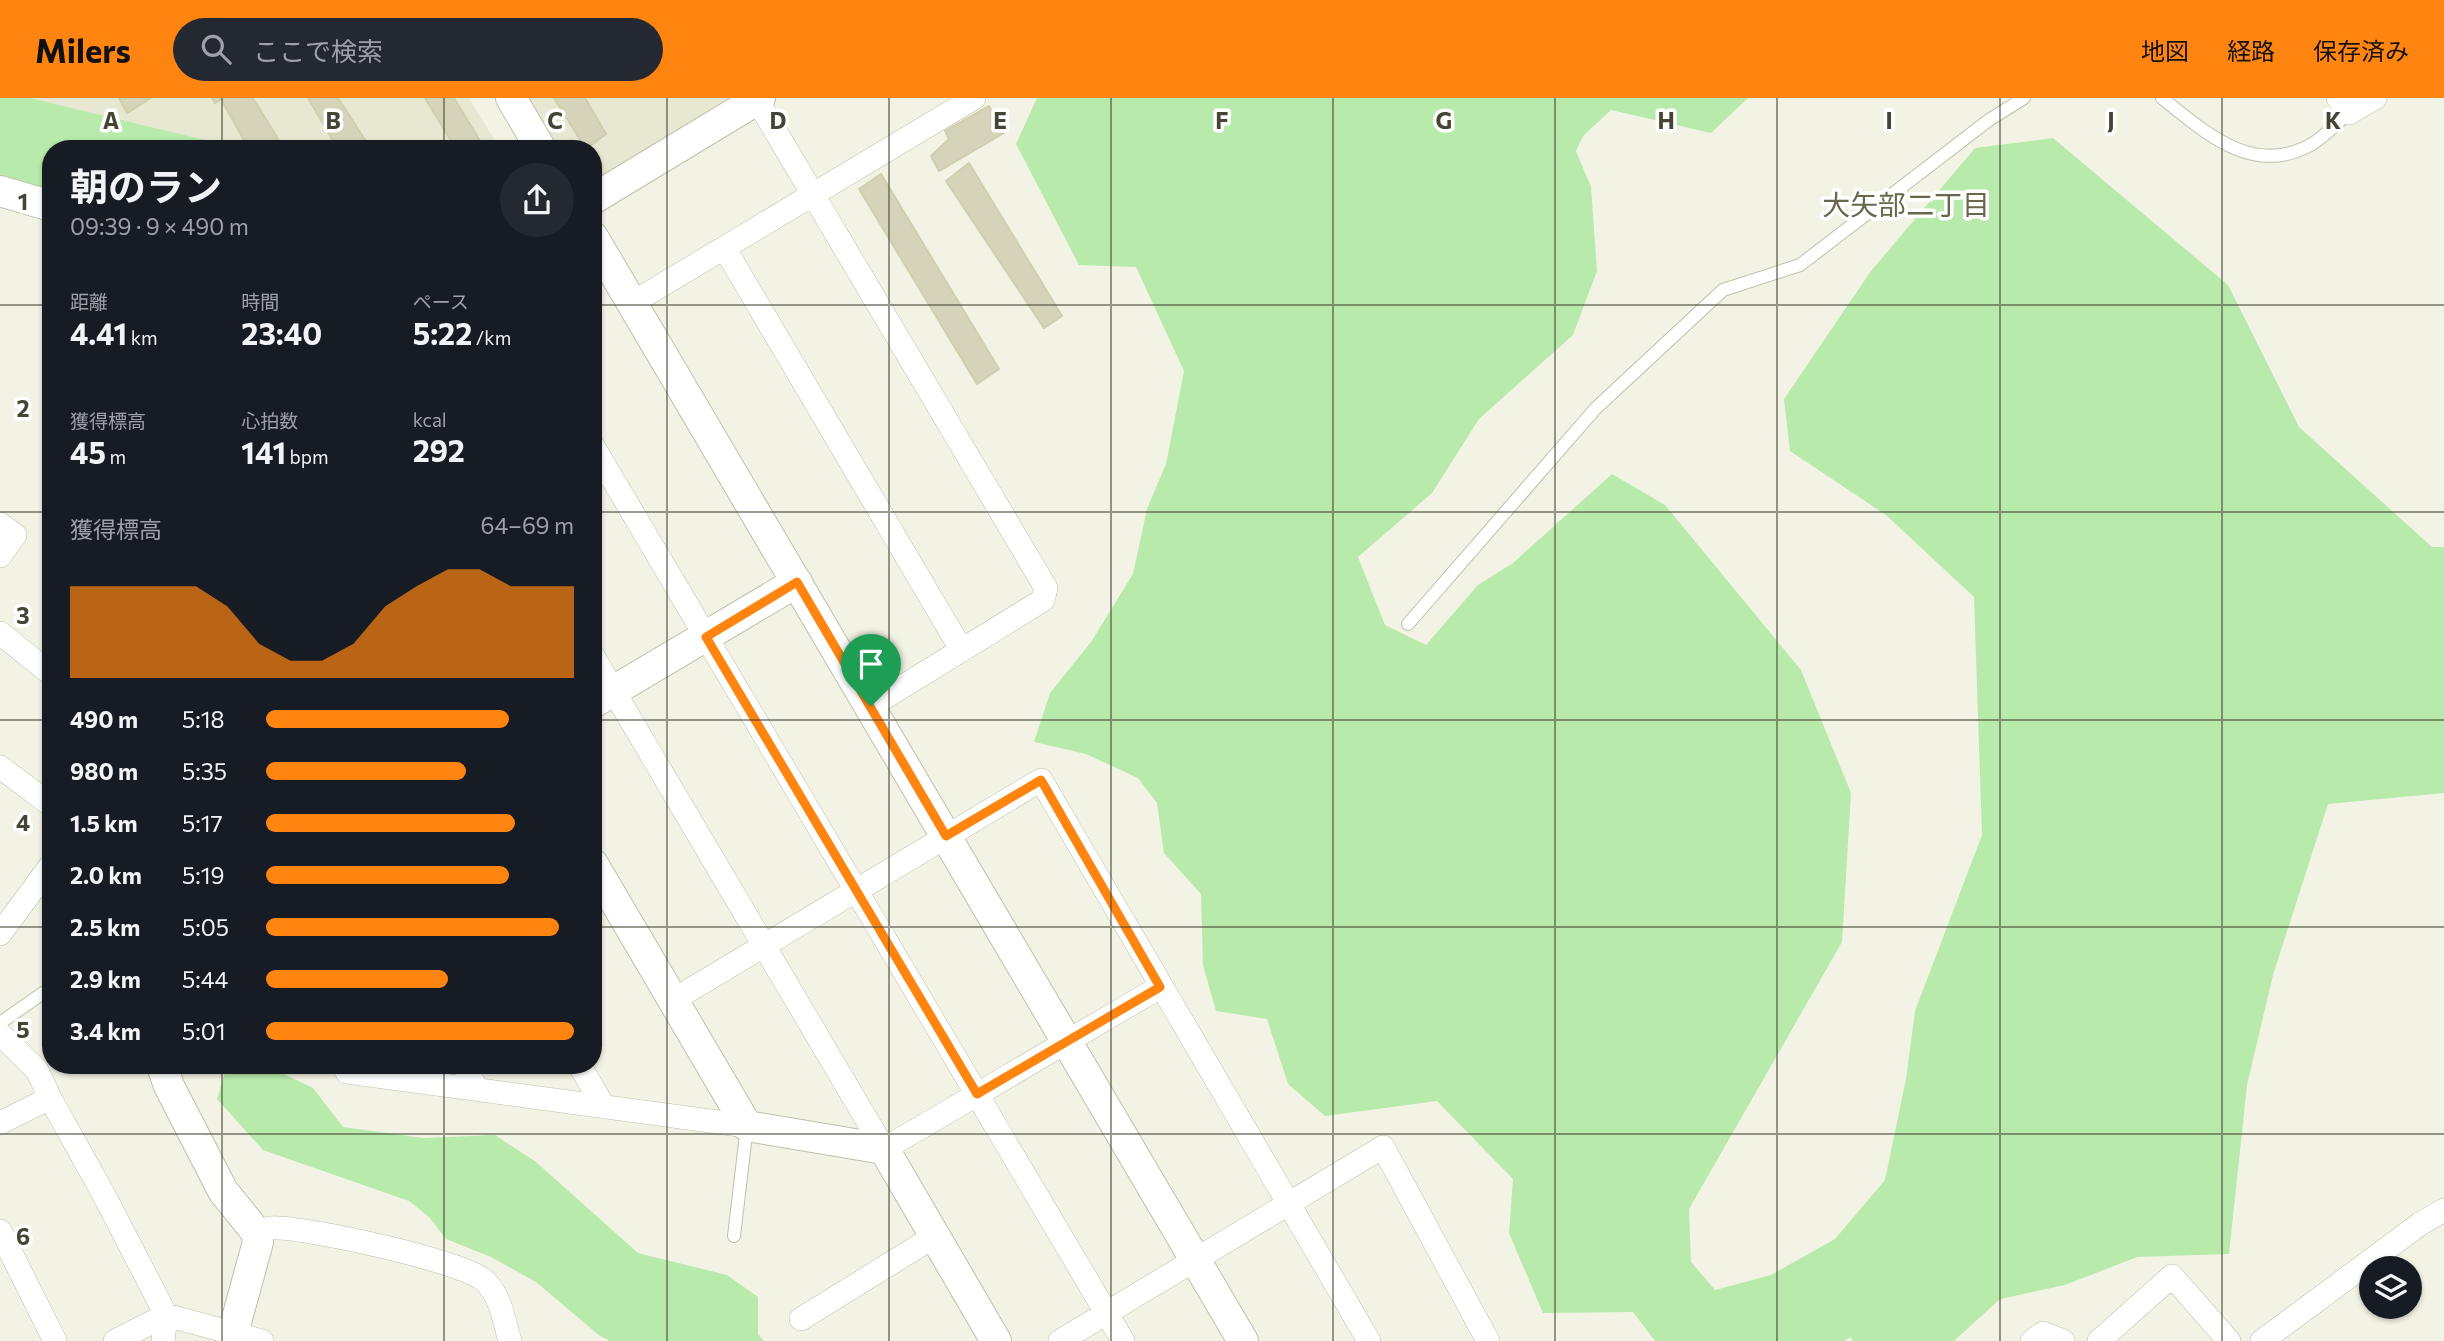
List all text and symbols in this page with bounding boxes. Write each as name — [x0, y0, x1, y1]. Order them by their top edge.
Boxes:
search box — [173, 18, 663, 81]
text: Milers — [35, 29, 131, 70]
icon: search — [197, 30, 235, 68]
text: ここで検索 — [253, 35, 383, 66]
text: 地図 — [2141, 36, 2189, 65]
text: 経路 — [2227, 36, 2275, 65]
text: 保存済み — [2313, 36, 2409, 65]
text: A — [103, 106, 120, 134]
text: B — [325, 106, 341, 134]
text: C — [547, 106, 563, 134]
text: D — [770, 106, 787, 134]
text: E — [993, 106, 1007, 134]
text: F — [1215, 106, 1229, 134]
text: G — [1436, 106, 1452, 134]
text: H — [1657, 106, 1675, 134]
text: I — [1885, 106, 1893, 134]
text: J — [2107, 106, 2115, 134]
text: K — [2325, 106, 2341, 134]
text: 朝のラン — [70, 162, 222, 209]
button: share — [500, 163, 574, 237]
text: 1 — [18, 187, 28, 215]
district label: 大矢部二丁目 — [1822, 187, 1990, 221]
text: 09:39 · 9 × 490 m — [70, 212, 249, 240]
text: 距離 — [70, 290, 108, 313]
text: 時間 — [241, 290, 279, 313]
text: ペース — [413, 290, 469, 313]
text: 4.41 — [70, 314, 127, 351]
text: 23:40 — [241, 314, 322, 351]
text: 5:22 — [413, 314, 472, 351]
text: km — [127, 326, 158, 349]
text: /km — [472, 326, 511, 349]
text: 2 — [16, 394, 30, 422]
text: kcal — [413, 408, 447, 431]
text: 獲得標高 — [70, 409, 146, 432]
text: 心拍数 — [241, 409, 298, 432]
text: 292 — [413, 431, 465, 468]
text: 45 — [70, 433, 106, 470]
text: 141 — [241, 433, 286, 470]
text: m — [106, 445, 126, 468]
text: bpm — [286, 445, 329, 468]
text: 64–69 m — [481, 511, 574, 539]
text: 獲得標高 — [70, 515, 162, 543]
text: 3 — [16, 601, 30, 629]
pin — [841, 634, 901, 706]
icon: arrive — [852, 645, 890, 683]
text: 490 m — [70, 705, 138, 733]
text: 5:18 — [182, 705, 224, 733]
text: 980 m — [70, 757, 138, 785]
text: 5:35 — [182, 757, 227, 785]
text: 4 — [16, 808, 30, 836]
text: 1.5 km — [70, 809, 138, 837]
text: 5:17 — [182, 809, 223, 837]
text: 2.0 km — [70, 861, 142, 889]
text: 5:19 — [182, 861, 224, 889]
text: 2.5 km — [70, 913, 140, 941]
text: 5:05 — [182, 913, 229, 941]
text: 2.9 km — [70, 965, 141, 993]
text: 5:44 — [182, 965, 228, 993]
text: 5 — [16, 1015, 30, 1043]
text: 3.4 km — [70, 1017, 141, 1045]
text: 5:01 — [182, 1017, 225, 1045]
text: 6 — [16, 1222, 30, 1250]
map controls — [2359, 1256, 2422, 1319]
button: layers — [2359, 1256, 2422, 1319]

